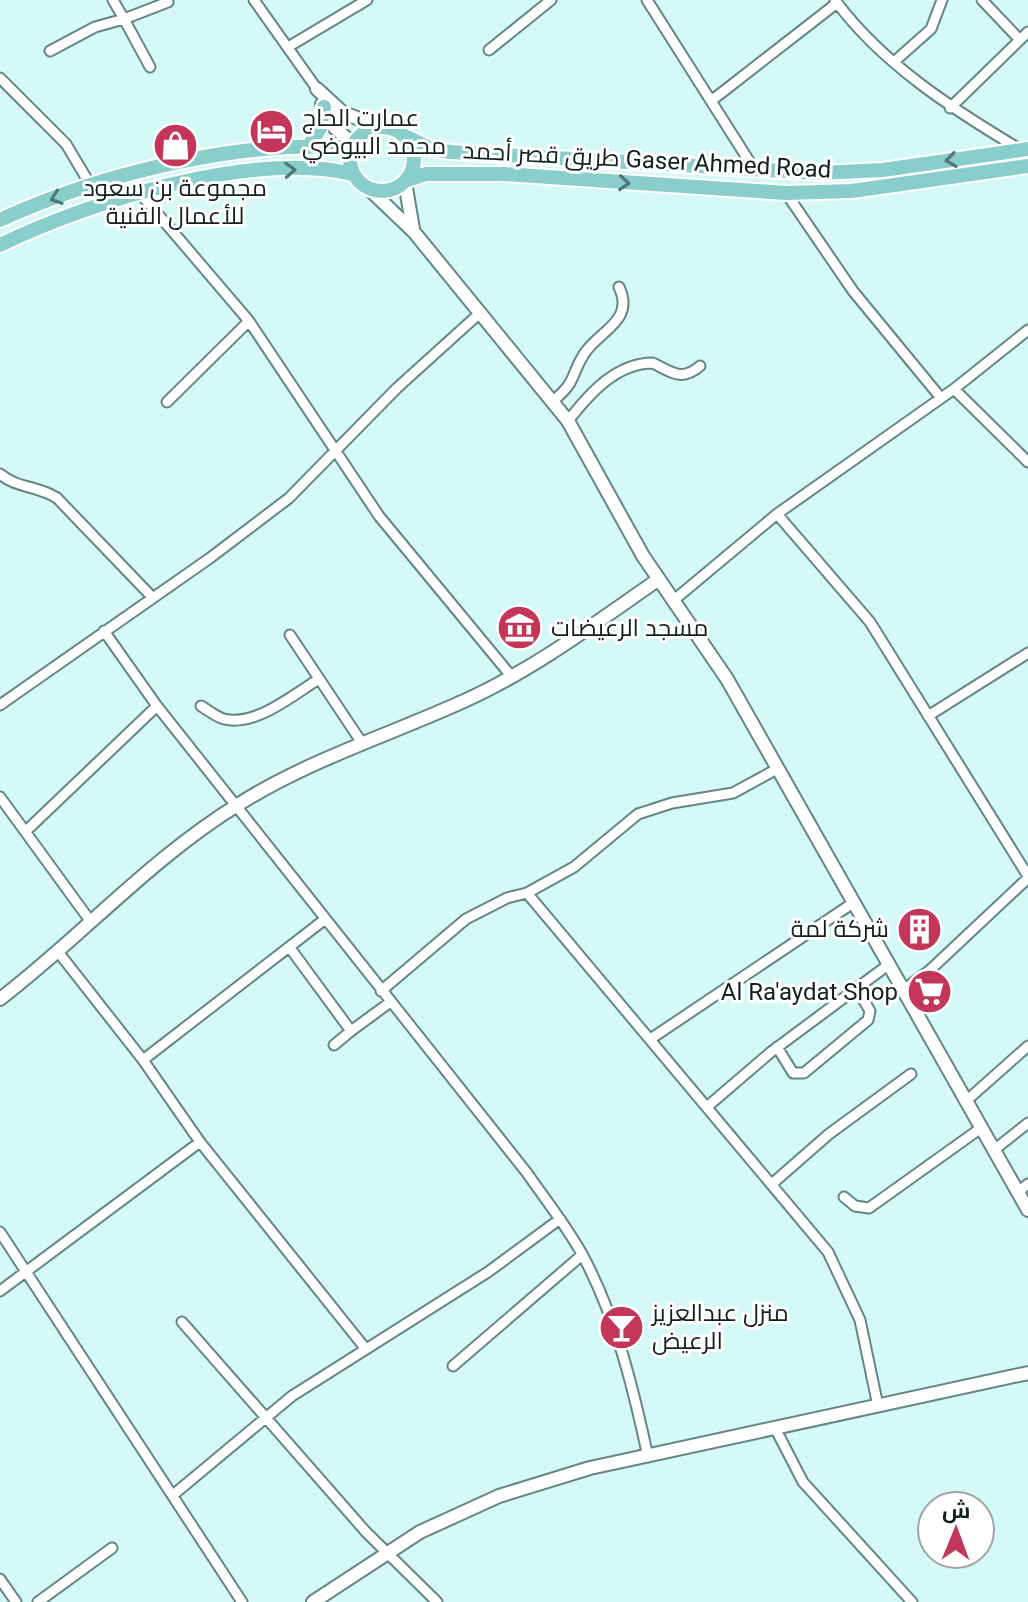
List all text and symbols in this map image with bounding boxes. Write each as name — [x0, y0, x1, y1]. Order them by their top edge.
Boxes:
place label: عمارت الحاج محمد البيوضي — [302, 104, 446, 164]
hotel icon: عمارت الحاج محمد البيوضي — [247, 108, 295, 156]
shop icon: مجموعة بن سعود للأعمال الفنية — [151, 122, 199, 170]
street label: طريق قصر أحمد Gaser Ahmed Road — [462, 134, 832, 185]
one-way arrow — [944, 151, 958, 168]
one-way arrow — [284, 162, 297, 179]
place label: مجموعة بن سعود للأعمال الفنية — [83, 174, 267, 230]
one-way arrow — [618, 174, 631, 191]
one-way arrow — [49, 188, 63, 204]
museum icon: مسجد الرعيضات — [496, 604, 544, 652]
place label: مسجد الرعيضات — [551, 614, 708, 642]
building icon: شركة لمة — [896, 905, 944, 953]
place label: شركة لمة — [791, 915, 889, 943]
supermarket icon: Al Ra'aydat Shop — [905, 968, 953, 1016]
place label: Al Ra'aydat Shop — [721, 978, 898, 1006]
place label: منزل عبدالعزيز الرعيض — [650, 1299, 789, 1355]
bar icon: منزل عبدالعزيز الرعيض — [597, 1303, 645, 1351]
north arrow — [916, 1490, 996, 1570]
text: ش — [942, 1498, 971, 1524]

